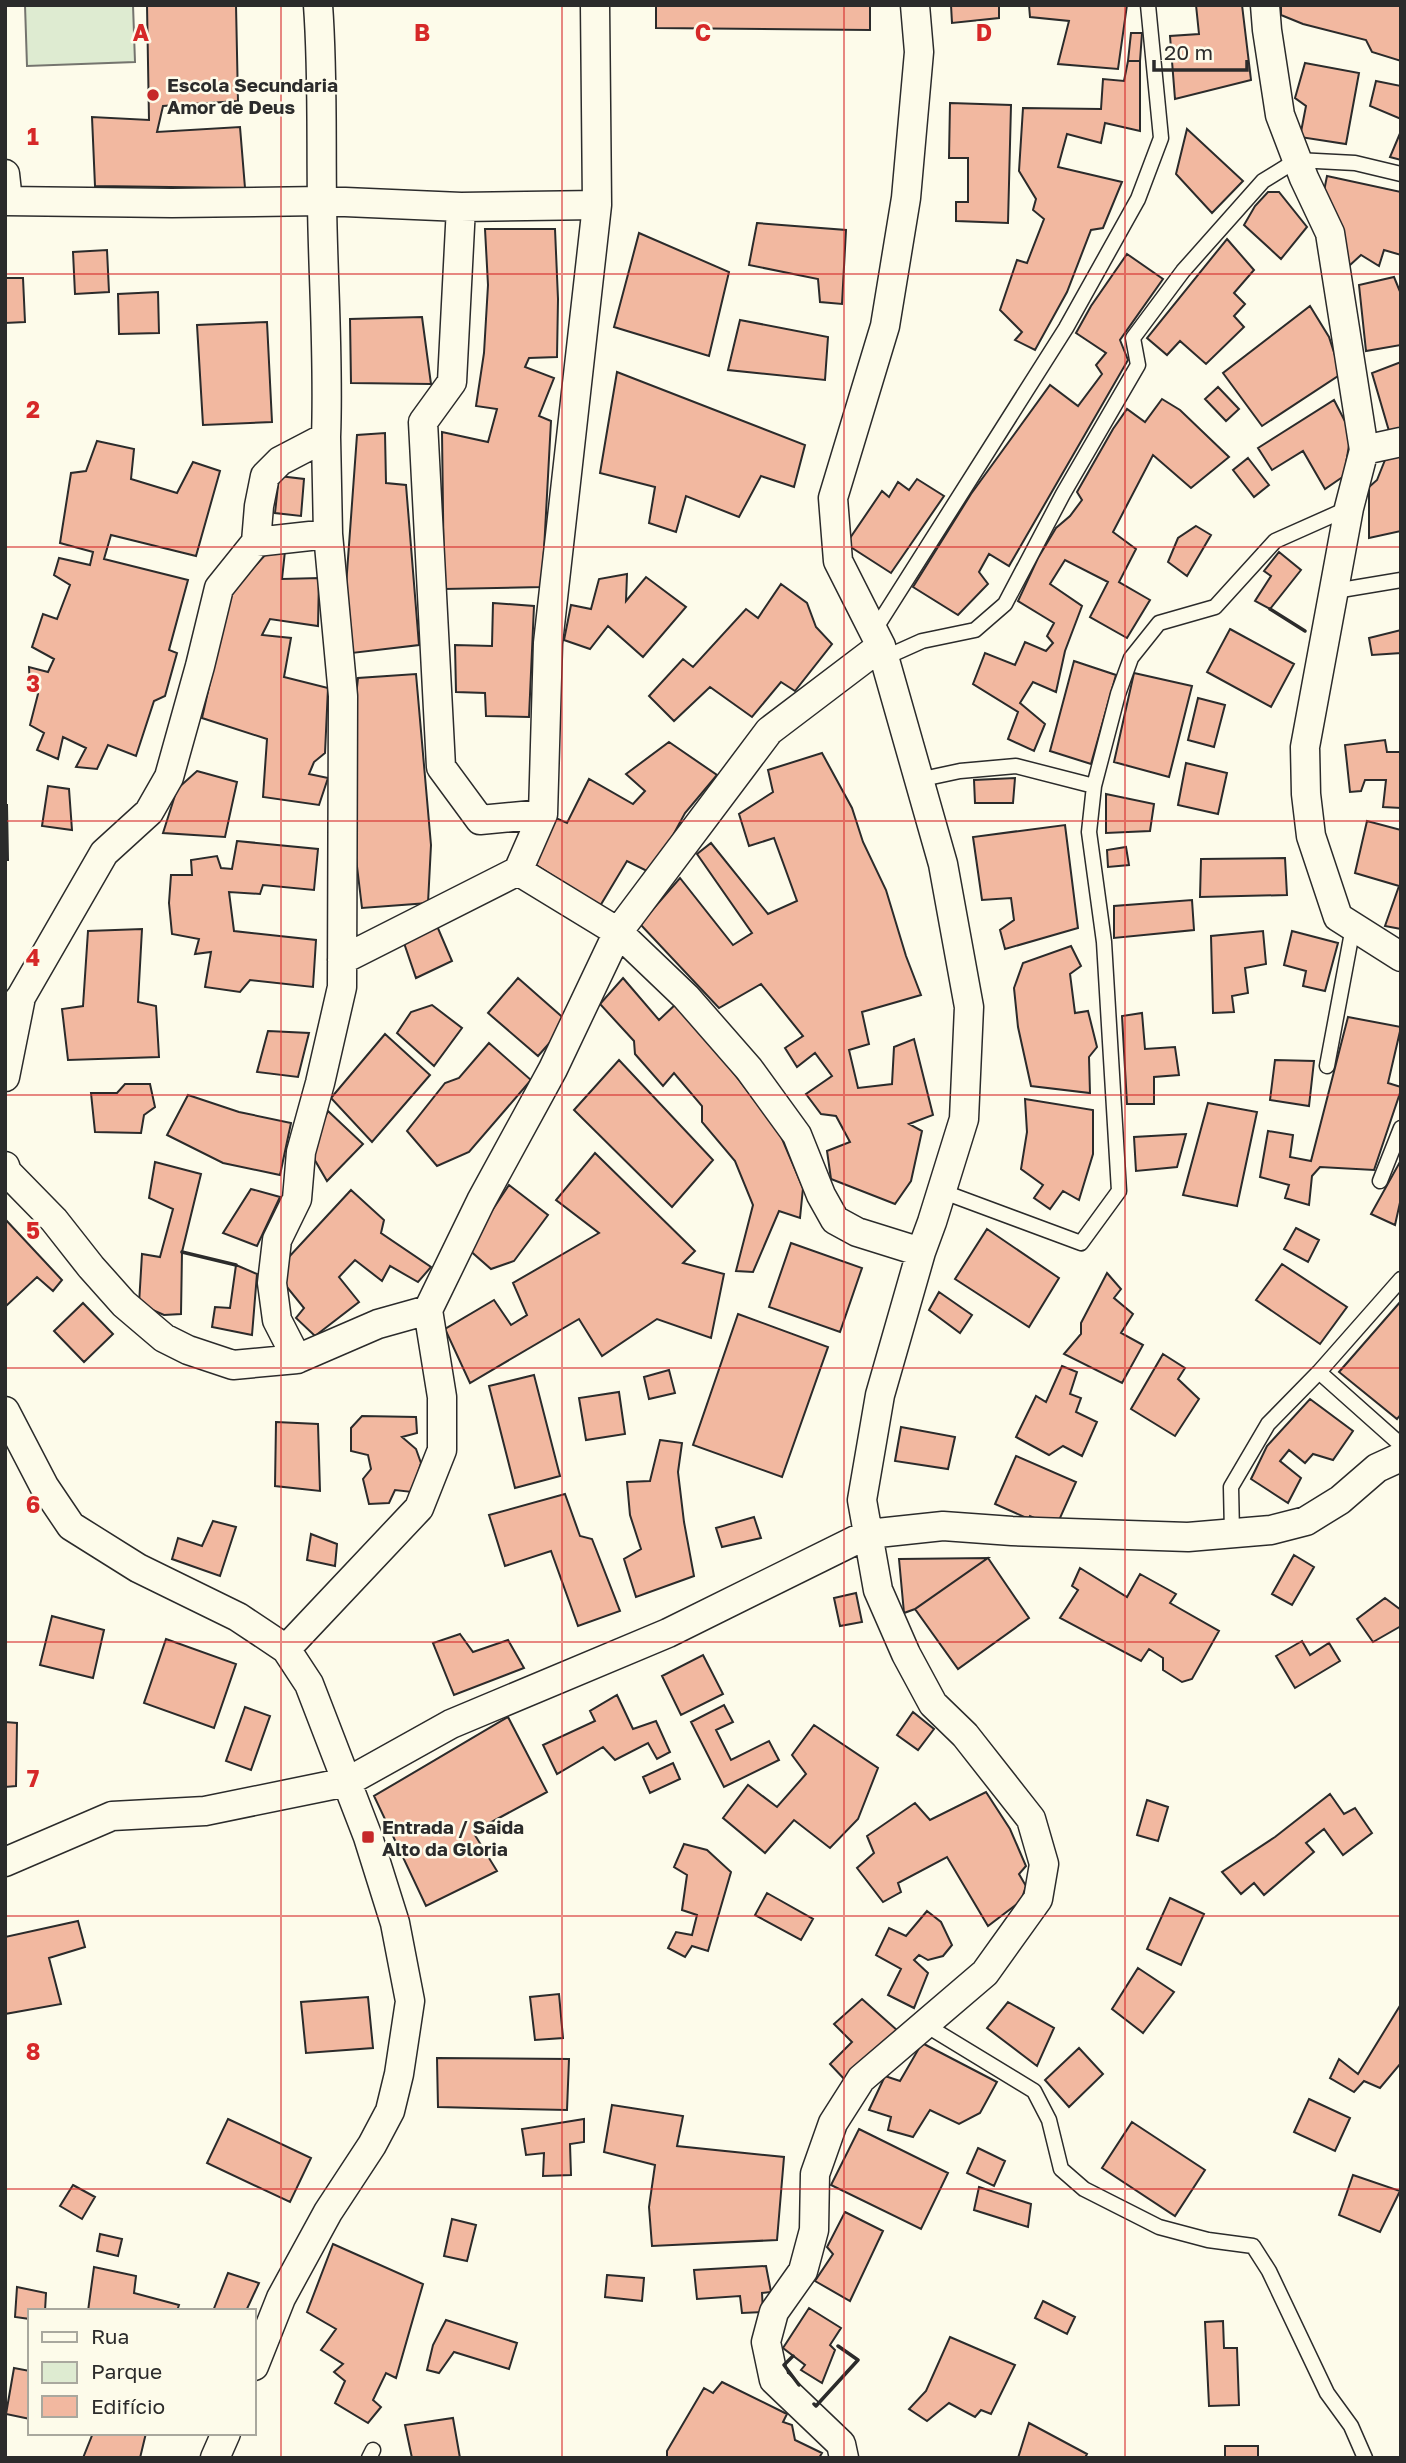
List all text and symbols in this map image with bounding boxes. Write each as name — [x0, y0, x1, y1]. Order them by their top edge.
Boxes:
text: A — [133, 18, 150, 46]
text: B — [414, 18, 430, 46]
text: C — [695, 18, 711, 46]
text: D — [976, 18, 992, 46]
scale bar — [1154, 28, 1247, 72]
text: 20 m — [1164, 39, 1213, 65]
place label: Escola Secundaria Amor de Deus — [167, 73, 338, 118]
marker: Escola Secundaria Amor de Deus — [145, 87, 161, 103]
text: 1 — [27, 122, 39, 150]
text: 2 — [26, 395, 40, 423]
text: 3 — [26, 669, 40, 697]
text: 4 — [26, 943, 40, 971]
text: 5 — [26, 1216, 40, 1244]
text: 6 — [26, 1490, 40, 1518]
text: 7 — [27, 1764, 39, 1792]
place label: Entrada / Saida Alto da Gloria — [382, 1815, 524, 1860]
marker: Entrada / Saida Alto da Gloria — [360, 1829, 376, 1845]
text: 8 — [26, 2037, 40, 2065]
legend — [28, 2309, 256, 2435]
text: Rua — [91, 2323, 129, 2349]
text: Parque — [91, 2358, 162, 2384]
text: Edifício — [91, 2393, 165, 2419]

